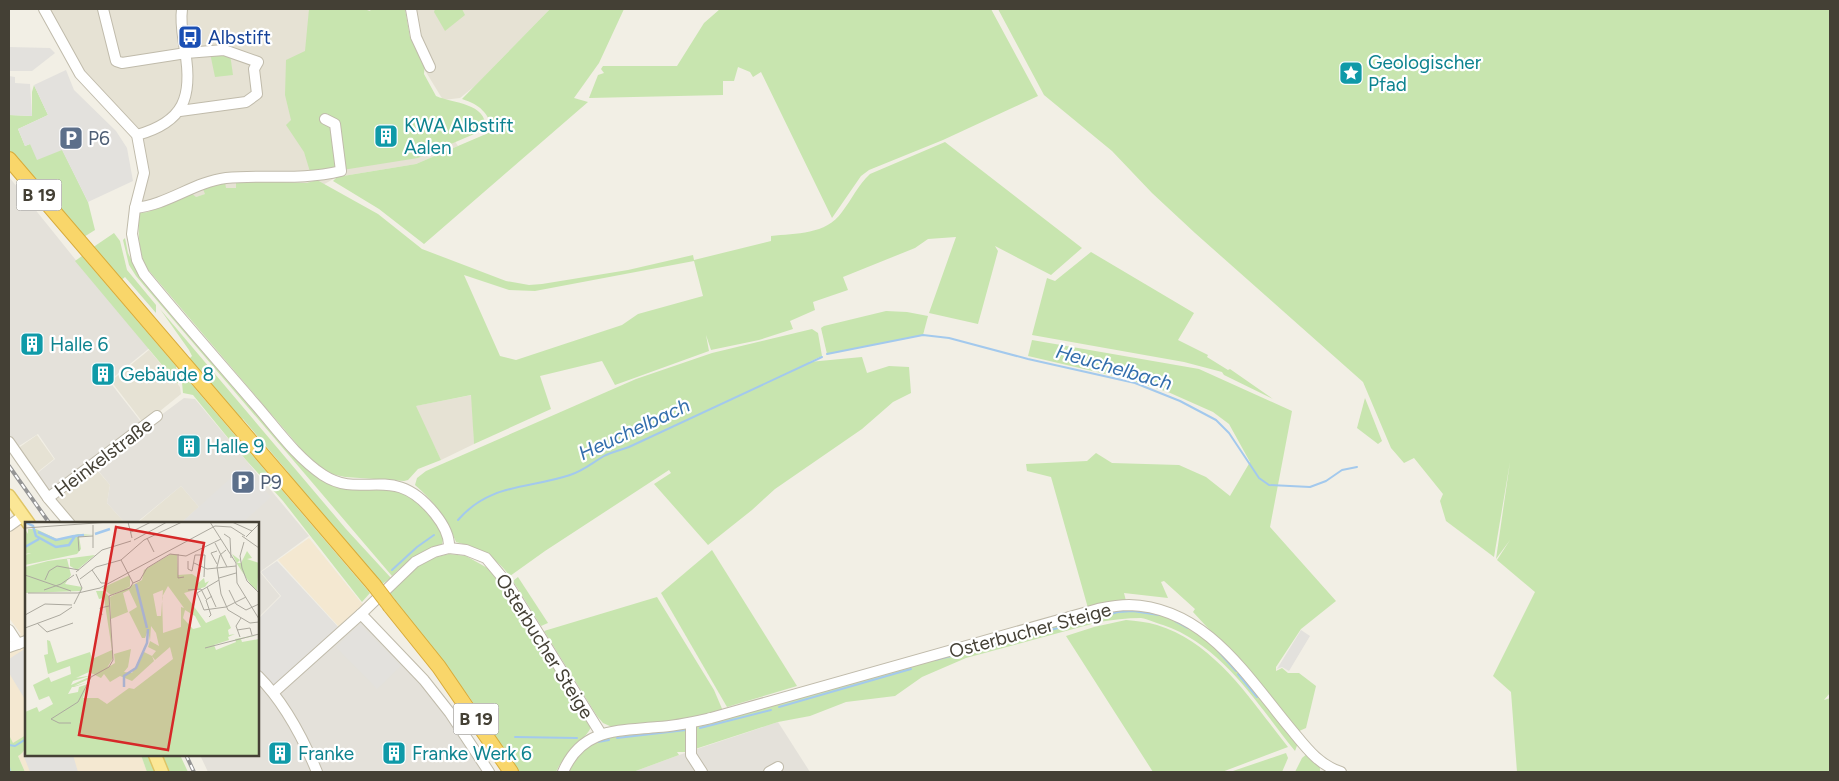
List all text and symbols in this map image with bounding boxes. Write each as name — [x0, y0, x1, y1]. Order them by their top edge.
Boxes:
bus stop icon: Albstift — [177, 24, 203, 50]
place label: Albstift — [208, 26, 271, 49]
place label: Geologischer Pfad — [1368, 51, 1482, 96]
place icon: Geologischer Pfad — [1338, 60, 1364, 86]
place label: KWA Albstift Aalen — [404, 114, 514, 159]
building icon: KWA Albstift Aalen — [373, 123, 399, 149]
parking icon: P6 — [58, 125, 84, 151]
place label: P6 — [88, 127, 110, 150]
road number: B 19 — [16, 180, 62, 210]
building icon: Halle 6 — [19, 331, 45, 357]
place label: Halle 6 — [50, 333, 108, 356]
water label: Heuchelbach — [1053, 339, 1175, 395]
building icon: Gebäude 8 — [90, 361, 116, 387]
place label: Gebäude 8 — [120, 363, 214, 386]
water label: Heuchelbach — [575, 393, 693, 465]
street label: Heinkelstraße — [50, 413, 157, 502]
building icon: Halle 9 — [176, 433, 202, 459]
place label: Halle 9 — [206, 435, 264, 458]
parking icon: P9 — [230, 469, 256, 495]
place label: P9 — [260, 471, 282, 494]
inset map — [25, 522, 259, 756]
street label: Osterbucher Steige — [491, 569, 599, 723]
street label: Osterbucher Steige — [947, 598, 1114, 663]
road number: B 19 — [454, 704, 498, 734]
building icon: Franke — [267, 740, 293, 766]
building icon: Franke Werk 6 — [381, 740, 407, 766]
place label: Franke — [298, 742, 354, 765]
place label: Franke Werk 6 — [412, 742, 532, 765]

